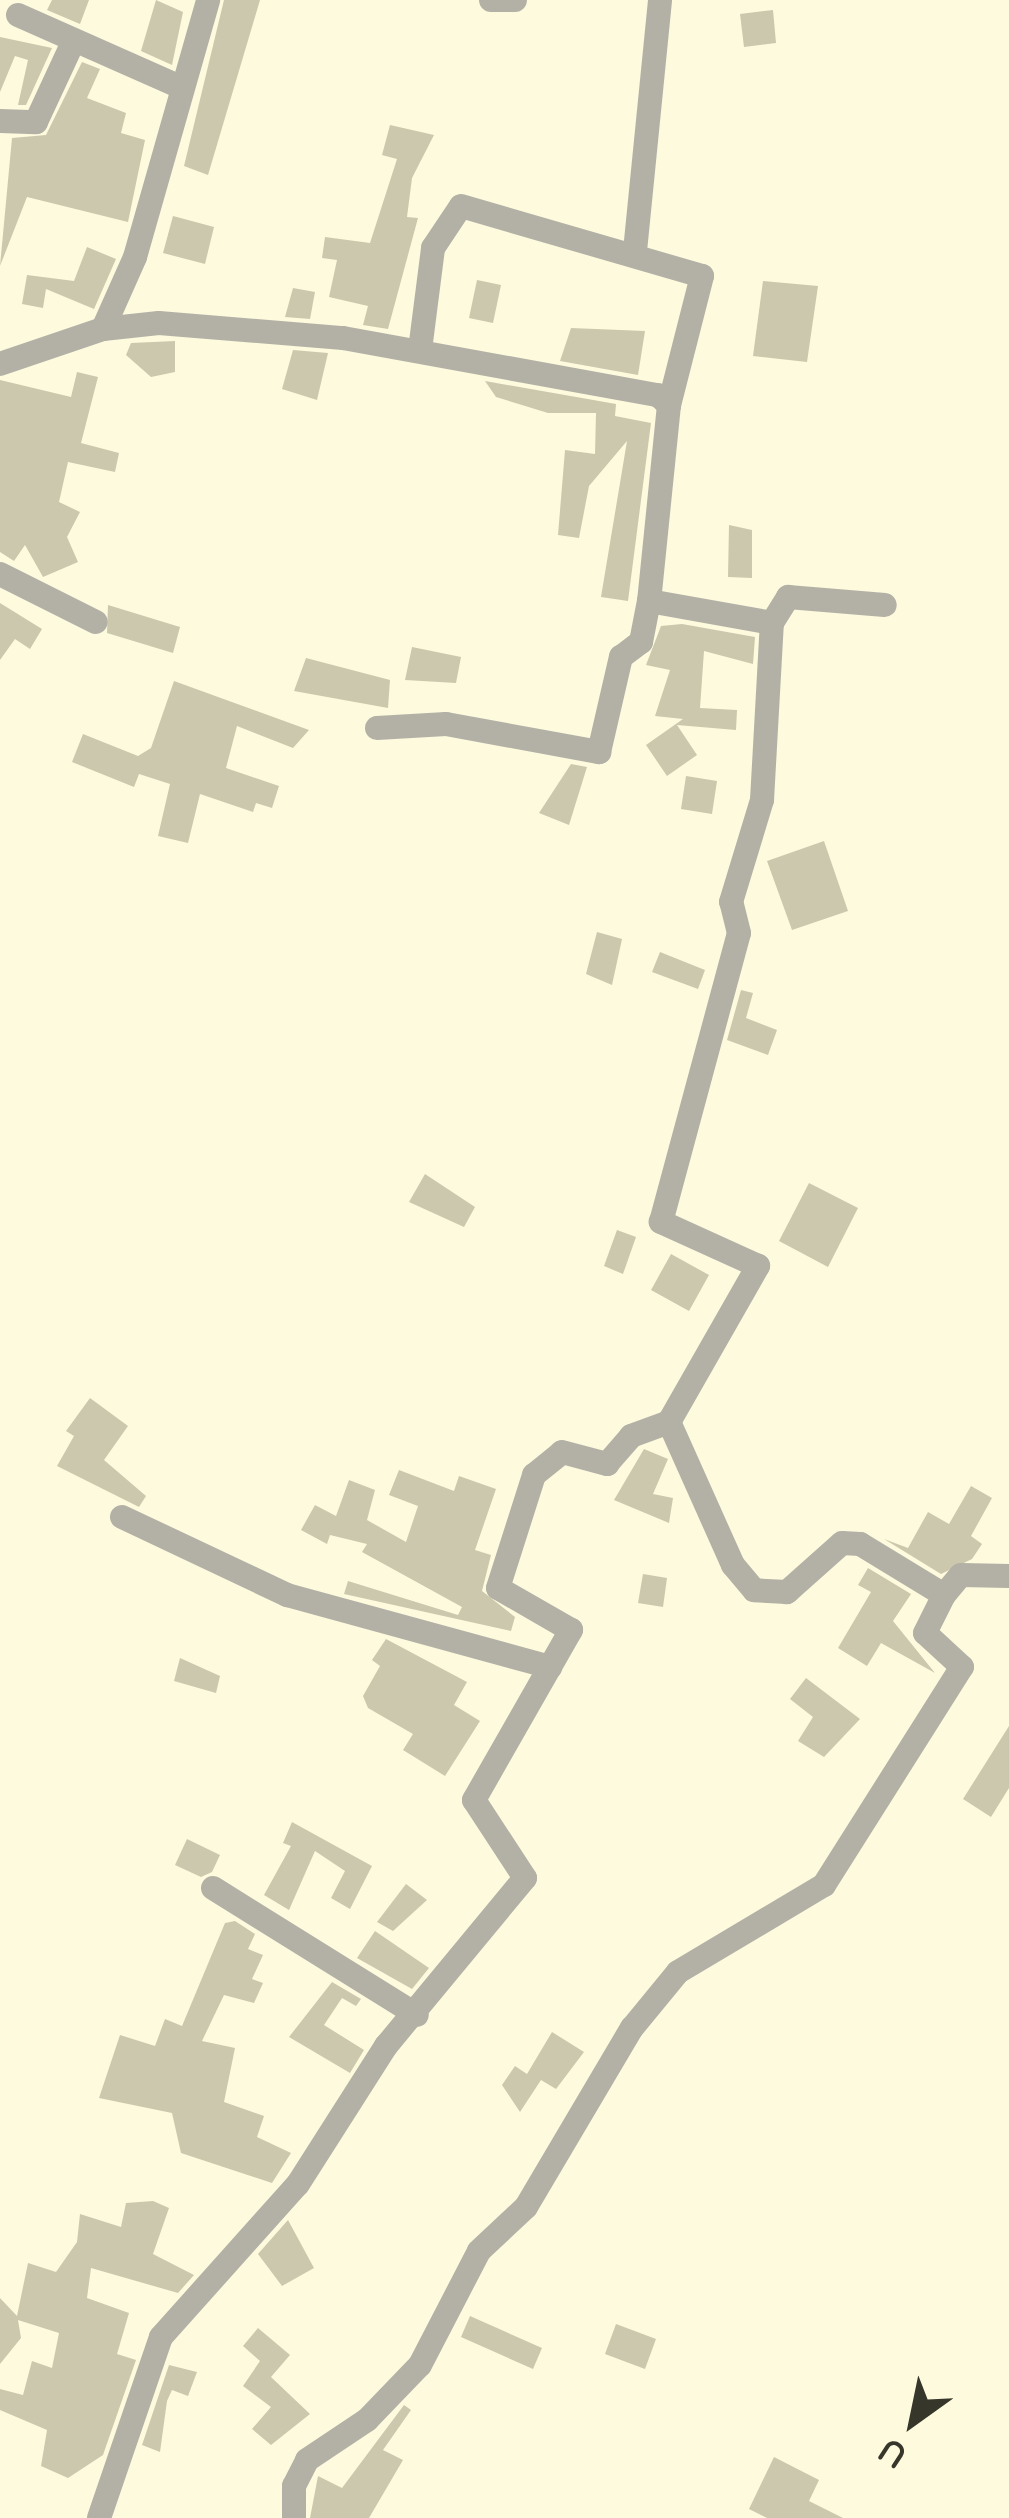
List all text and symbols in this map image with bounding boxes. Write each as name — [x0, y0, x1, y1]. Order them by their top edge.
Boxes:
north arrow — [853, 2362, 973, 2482]
text: U — [872, 2429, 914, 2476]

